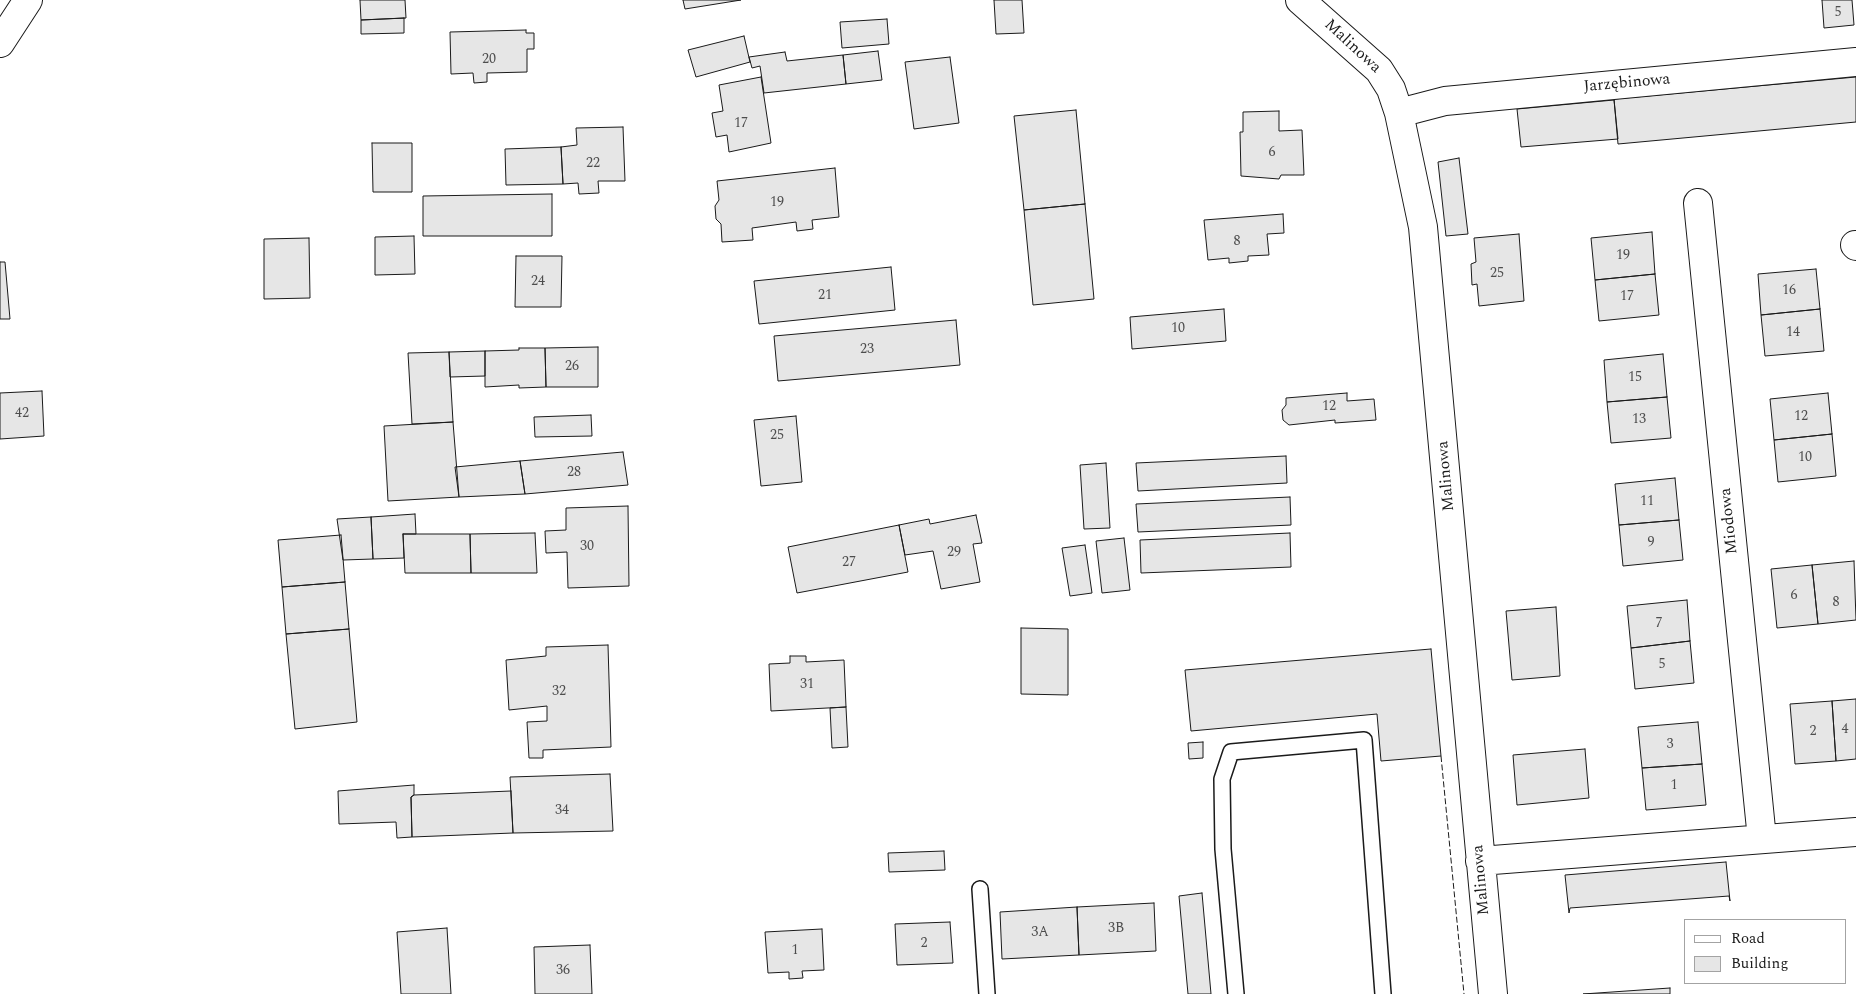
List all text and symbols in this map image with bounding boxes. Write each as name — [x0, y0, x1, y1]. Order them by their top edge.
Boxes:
house number: 5 — [1835, 5, 1841, 21]
street label: Malinowa — [1320, 16, 1384, 78]
house number: 20 — [482, 52, 496, 68]
street label: Jarzębinowa — [1583, 71, 1671, 97]
house number: 17 — [734, 116, 748, 132]
house number: 6 — [1269, 145, 1275, 161]
house number: 22 — [586, 156, 600, 172]
house number: 19 — [770, 195, 784, 211]
house number: 8 — [1234, 234, 1240, 250]
house number: 19 — [1616, 248, 1630, 264]
house number: 25 — [1490, 266, 1504, 282]
house number: 24 — [531, 274, 545, 290]
house number: 16 — [1782, 283, 1796, 299]
house number: 21 — [818, 288, 832, 304]
house number: 17 — [1620, 289, 1634, 305]
house number: 10 — [1171, 321, 1185, 337]
house number: 14 — [1786, 325, 1800, 341]
house number: 23 — [860, 342, 874, 358]
house number: 26 — [565, 359, 579, 375]
house number: 15 — [1628, 370, 1642, 386]
house number: 12 — [1322, 399, 1336, 415]
house number: 42 — [15, 406, 29, 422]
house number: 12 — [1794, 409, 1808, 425]
house number: 13 — [1632, 412, 1646, 428]
house number: 25 — [770, 428, 784, 444]
street label: Malinowa — [1434, 440, 1460, 512]
house number: 10 — [1798, 450, 1812, 466]
house number: 28 — [567, 465, 581, 481]
street label: Miodowa — [1717, 487, 1743, 555]
house number: 11 — [1640, 494, 1654, 510]
house number: 9 — [1648, 535, 1654, 551]
house number: 30 — [580, 539, 594, 555]
house number: 29 — [947, 545, 961, 561]
house number: 27 — [842, 555, 856, 571]
house number: 6 — [1791, 588, 1797, 604]
house number: 8 — [1833, 595, 1839, 611]
house number: 7 — [1656, 616, 1662, 632]
house number: 5 — [1659, 657, 1665, 673]
house number: 31 — [800, 677, 814, 693]
house number: 32 — [552, 684, 566, 700]
house number: 4 — [1842, 722, 1848, 738]
house number: 2 — [1810, 724, 1816, 740]
house number: 3 — [1667, 737, 1673, 753]
house number: 1 — [1671, 778, 1677, 794]
house number: 34 — [555, 803, 569, 819]
street label: Malinowa — [1469, 844, 1495, 916]
legend — [1684, 919, 1846, 984]
house number: 3B — [1108, 921, 1124, 937]
house number: 3A — [1031, 925, 1049, 941]
text: Road — [1731, 927, 1765, 950]
house number: 2 — [921, 936, 927, 952]
house number: 1 — [792, 943, 798, 959]
text: Building — [1731, 952, 1788, 975]
house number: 36 — [556, 963, 570, 979]

